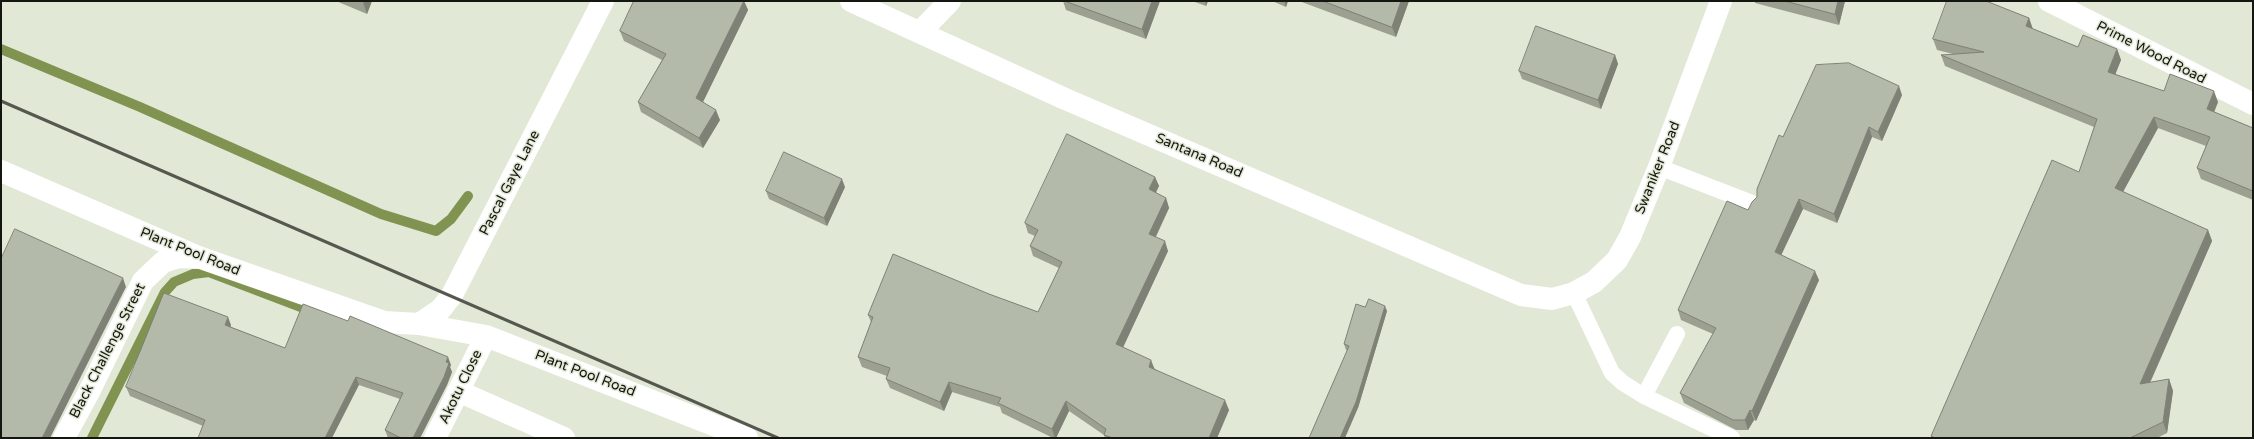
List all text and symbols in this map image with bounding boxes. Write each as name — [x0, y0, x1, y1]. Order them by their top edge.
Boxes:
street label: Prime Wood Road — [2093, 18, 2209, 88]
street label: Swaniker Road — [1632, 119, 1684, 217]
street label: Pascal Gaye Lane — [476, 128, 544, 238]
street label: Santana Road — [1153, 130, 1245, 182]
street label: Plant Pool Road — [137, 224, 243, 280]
street label: Black Challenge Street — [67, 281, 149, 421]
street label: Akotu Close — [436, 347, 486, 427]
street label: Plant Pool Road — [532, 347, 638, 401]

